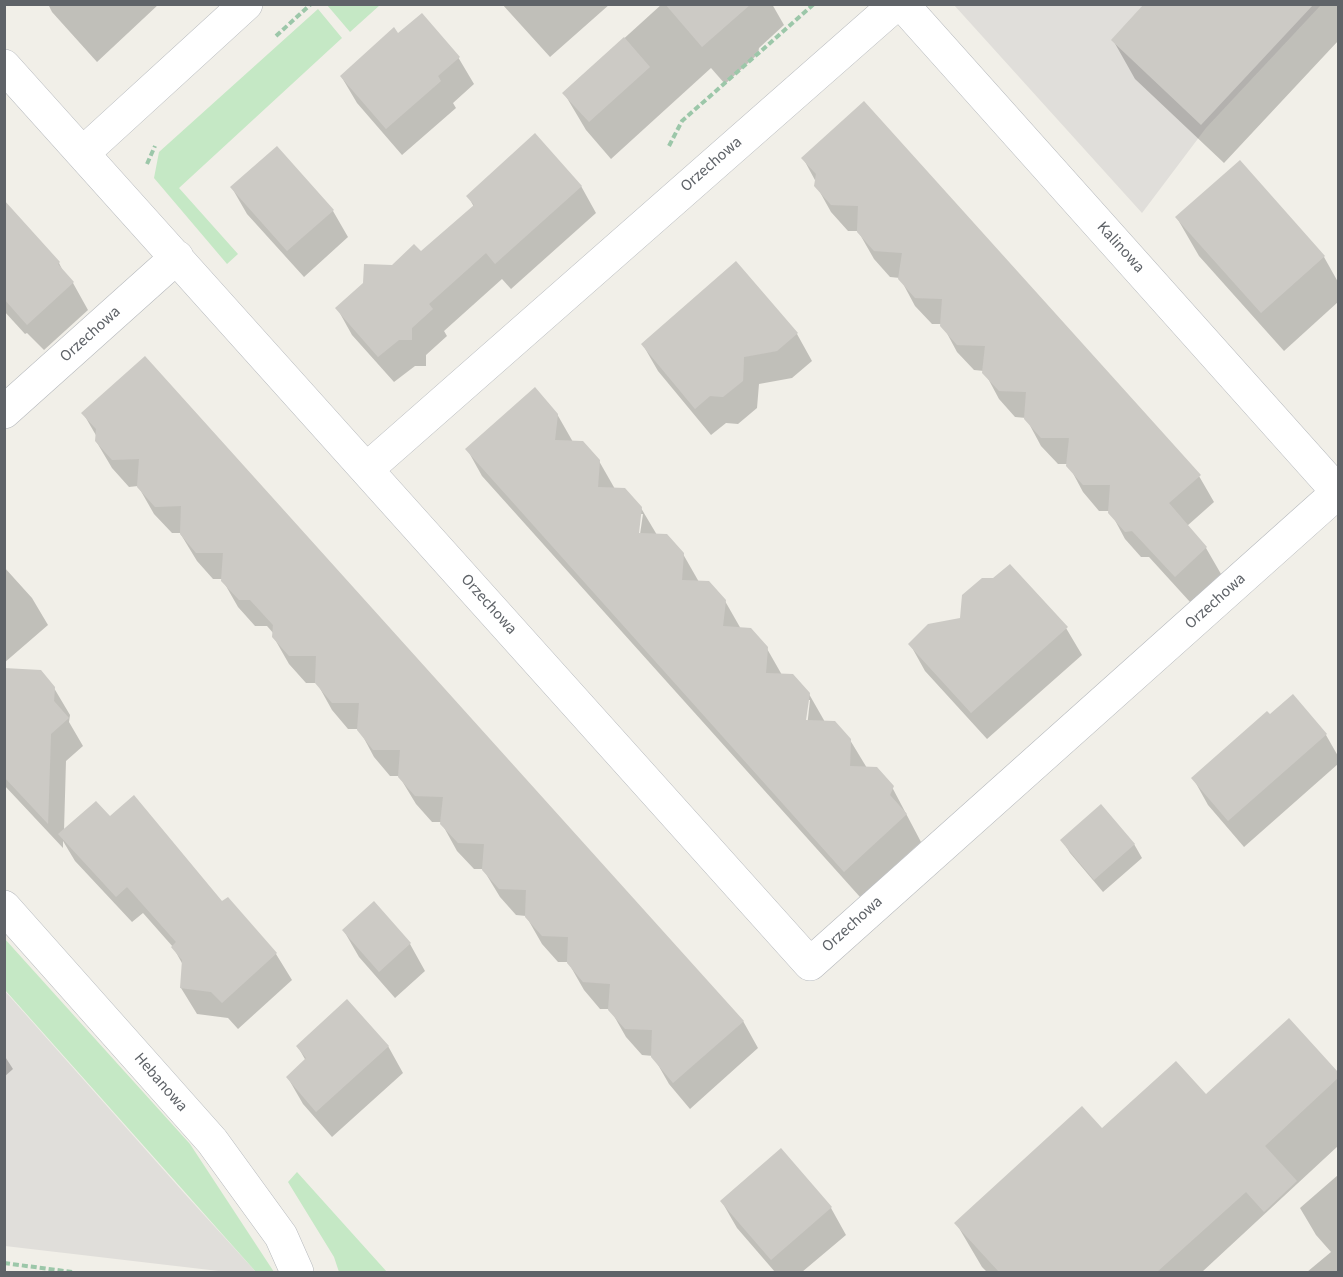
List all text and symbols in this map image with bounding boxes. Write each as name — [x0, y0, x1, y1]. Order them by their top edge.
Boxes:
street label: Orzechowa — [678, 133, 746, 197]
street label: Kalinowa — [1092, 218, 1148, 278]
street label: Orzechowa — [57, 303, 125, 367]
street label: Orzechowa — [1182, 570, 1250, 634]
street label: Orzechowa — [456, 571, 520, 639]
street label: Orzechowa — [819, 893, 887, 957]
street label: Hebanowa — [129, 1050, 191, 1116]

